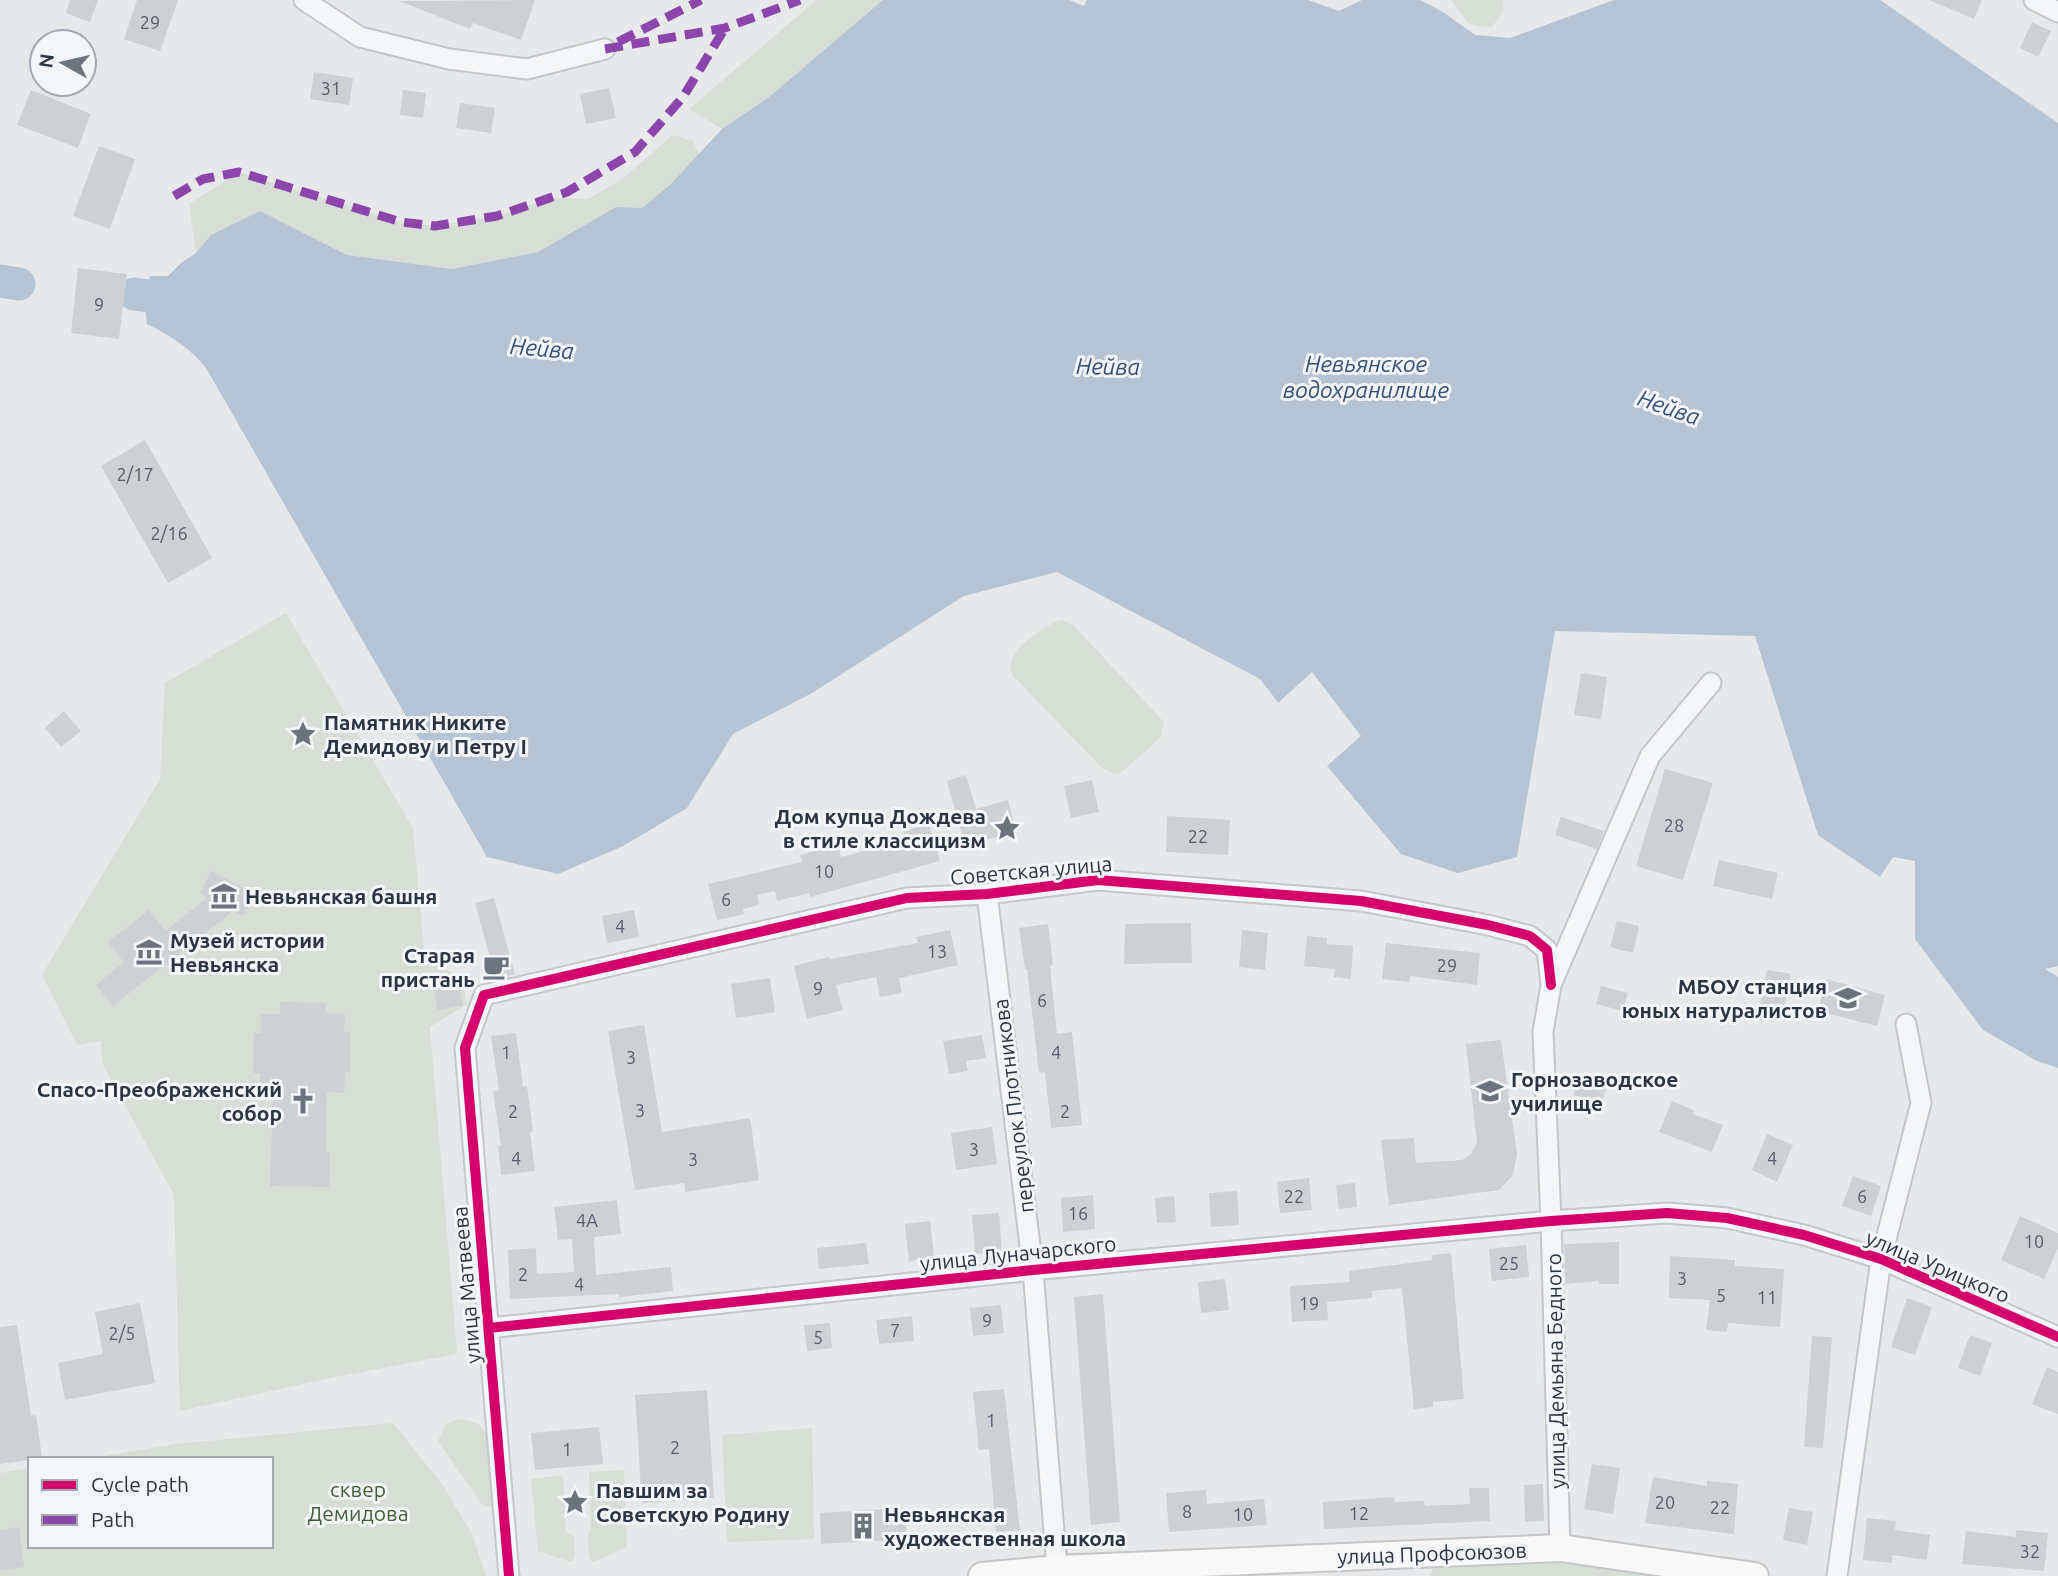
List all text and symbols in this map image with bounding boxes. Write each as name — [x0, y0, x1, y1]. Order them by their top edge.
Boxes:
house number: 29 — [140, 12, 160, 32]
north arrow — [28, 28, 98, 98]
text: N — [34, 52, 58, 69]
house number: 31 — [321, 78, 341, 98]
house number: 9 — [94, 294, 104, 314]
water label: Нейва — [509, 333, 575, 363]
water label: Невьянское водохранилище — [1283, 351, 1449, 402]
water label: Нейва — [1076, 353, 1140, 379]
water label: Нейва — [1635, 385, 1703, 429]
house number: 2/17 — [116, 464, 154, 484]
house number: 2/16 — [150, 523, 188, 543]
place label: Памятник Никите Демидову и Петру I — [324, 710, 527, 758]
place icon: Памятник Никите Демидову и Петру I — [288, 719, 318, 749]
place label: Дом купца Дождева в стиле классицизм — [775, 804, 986, 852]
place icon: Дом купца Дождева в стиле классицизм — [992, 813, 1022, 843]
house number: 28 — [1664, 815, 1684, 835]
house number: 22 — [1188, 826, 1208, 846]
street label: Советская улица — [949, 851, 1113, 889]
house number: 10 — [814, 861, 834, 881]
museum icon: Невьянская башня — [209, 881, 239, 911]
place label: Невьянская башня — [245, 884, 437, 908]
house number: 6 — [721, 889, 731, 909]
house number: 4 — [615, 916, 625, 936]
place label: Музей истории Невьянска — [170, 928, 325, 976]
museum icon: Музей истории Невьянска — [134, 937, 164, 967]
house number: 13 — [927, 941, 947, 961]
place label: Старая пристань — [381, 943, 475, 991]
cafe icon: Старая пристань — [481, 952, 511, 982]
house number: 29 — [1437, 955, 1457, 975]
place label: МБОУ станция юных натуралистов — [1622, 974, 1827, 1022]
house number: 9 — [813, 978, 823, 998]
school or university icon: МБОУ станция юных натуралистов — [1833, 983, 1863, 1013]
house number: 6 — [1037, 990, 1047, 1010]
street label: переулок Плотникова — [988, 998, 1038, 1214]
house number: 1 — [501, 1042, 511, 1062]
house number: 4 — [1051, 1042, 1061, 1062]
house number: 3 — [626, 1047, 636, 1067]
place label: Горнозаводское училище — [1511, 1067, 1678, 1115]
school or university icon: Горнозаводское училище — [1475, 1076, 1505, 1106]
place label: Спасо-Преображенский собор — [37, 1077, 282, 1125]
church icon: Спасо-Преображенский собор — [288, 1086, 318, 1116]
house number: 3 — [635, 1100, 645, 1120]
house number: 2 — [508, 1101, 518, 1121]
house number: 2 — [1060, 1101, 1070, 1121]
house number: 3 — [969, 1139, 979, 1159]
house number: 4 — [511, 1148, 521, 1168]
house number: 4 — [1767, 1148, 1777, 1168]
house number: 3 — [688, 1149, 698, 1169]
house number: 22 — [1284, 1186, 1304, 1206]
house number: 6 — [1857, 1186, 1867, 1206]
house number: 16 — [1068, 1203, 1088, 1223]
street label: улица Матвеева — [447, 1205, 485, 1365]
house number: 4А — [576, 1210, 598, 1230]
street label: улица Урицкого — [1862, 1225, 2014, 1307]
street label: улица Луначарского — [919, 1231, 1117, 1275]
house number: 10 — [2024, 1231, 2044, 1251]
house number: 25 — [1499, 1253, 1519, 1273]
street label: улица Демьяна Бедного — [1541, 1253, 1569, 1489]
house number: 2 — [518, 1264, 528, 1284]
house number: 3 — [1677, 1268, 1687, 1288]
house number: 4 — [574, 1274, 584, 1294]
house number: 5 — [1716, 1285, 1726, 1305]
house number: 11 — [1757, 1287, 1777, 1307]
house number: 19 — [1299, 1293, 1319, 1313]
house number: 9 — [982, 1310, 992, 1330]
house number: 7 — [890, 1320, 900, 1340]
house number: 2/5 — [109, 1323, 135, 1343]
house number: 5 — [813, 1327, 823, 1347]
house number: 1 — [986, 1410, 996, 1430]
house number: 2 — [670, 1437, 680, 1457]
house number: 1 — [562, 1439, 572, 1459]
legend — [28, 1457, 273, 1548]
text: Cycle path — [91, 1472, 189, 1496]
park label: сквер Демидова — [308, 1477, 408, 1525]
place label: Павшим за Советскую Родину — [596, 1478, 789, 1526]
place icon: Павшим за Советскую Родину — [560, 1487, 590, 1517]
house number: 20 — [1655, 1492, 1675, 1512]
house number: 22 — [1710, 1497, 1730, 1517]
house number: 8 — [1182, 1501, 1192, 1521]
place label: Невьянская художественная школа — [884, 1502, 1126, 1550]
house number: 12 — [1349, 1503, 1369, 1523]
house number: 10 — [1233, 1504, 1253, 1524]
text: Path — [91, 1507, 134, 1531]
building icon: Невьянская художественная школа — [848, 1511, 878, 1541]
street label: улица Профсоюзов — [1337, 1538, 1527, 1568]
house number: 32 — [2020, 1541, 2040, 1561]

